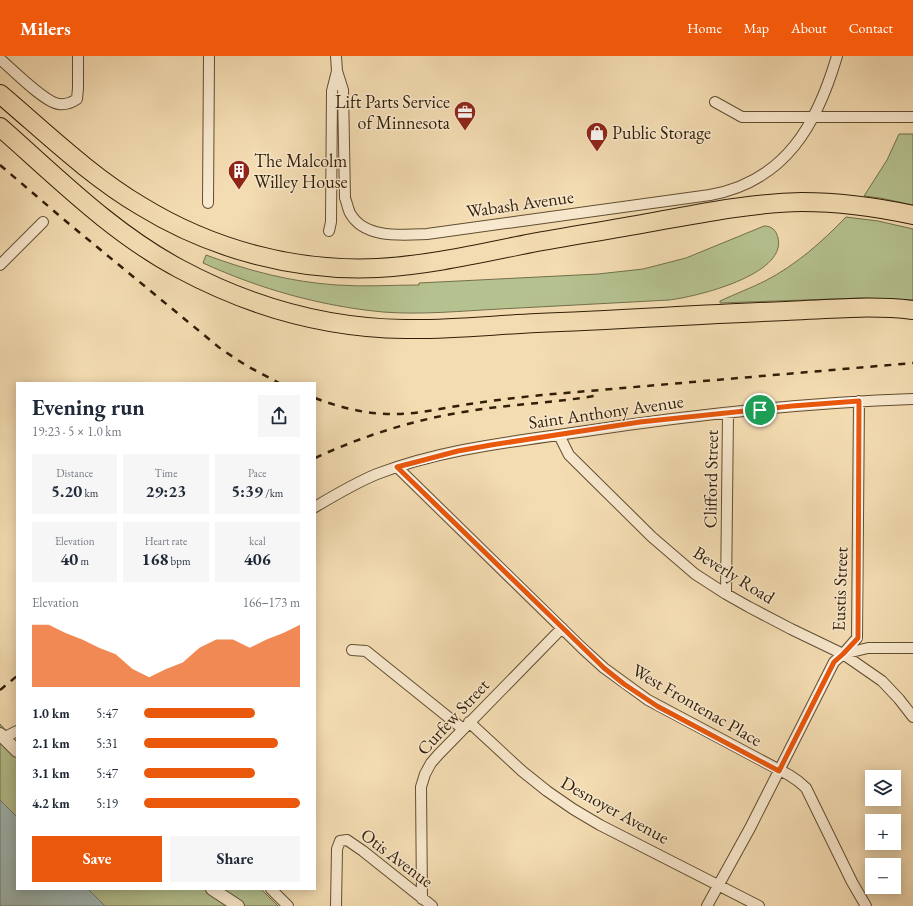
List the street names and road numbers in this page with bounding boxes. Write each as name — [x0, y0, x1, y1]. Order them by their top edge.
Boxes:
street label: Wabash Avenue — [465, 185, 575, 222]
street label: Saint Anthony Avenue — [527, 389, 685, 434]
street label: Clifford Street — [698, 429, 723, 528]
street label: Beverly Road — [689, 541, 780, 609]
street label: Eustis Street — [827, 546, 852, 632]
street label: West Frontenac Place — [628, 658, 766, 751]
street label: Curfew Street — [411, 673, 494, 760]
street label: Desnoyer Avenue — [557, 770, 673, 849]
street label: Otis Avenue — [356, 823, 438, 892]

